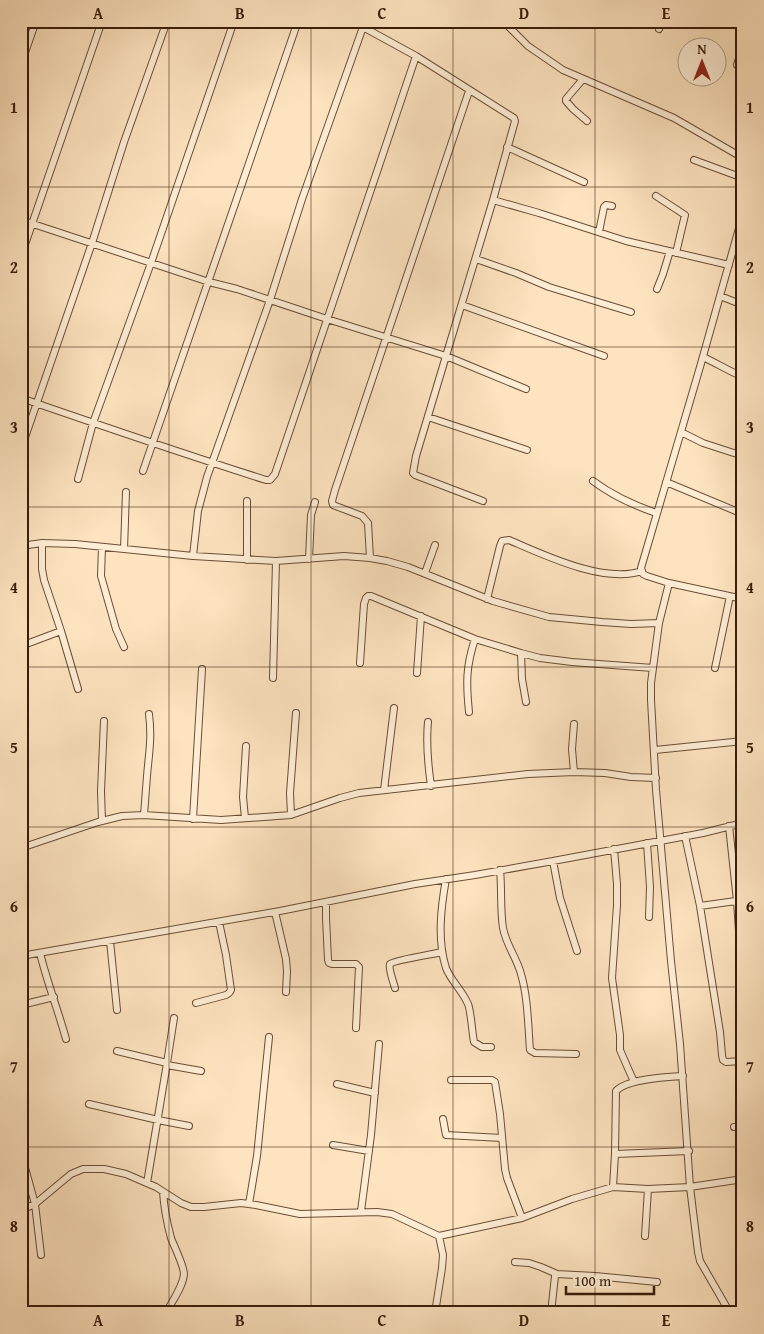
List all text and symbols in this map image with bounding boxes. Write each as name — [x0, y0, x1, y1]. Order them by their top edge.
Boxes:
text: A — [93, 1, 104, 25]
text: B — [235, 1, 245, 25]
text: C — [377, 1, 387, 25]
text: D — [519, 1, 529, 25]
text: E — [662, 1, 671, 25]
north arrow — [676, 38, 726, 88]
text: N — [697, 39, 707, 59]
text: 1 — [10, 95, 18, 119]
text: 1 — [746, 95, 754, 119]
text: 2 — [10, 255, 18, 279]
text: 2 — [746, 255, 754, 279]
text: 3 — [10, 415, 18, 439]
text: 3 — [746, 415, 754, 439]
text: 4 — [10, 575, 18, 599]
text: 4 — [746, 575, 754, 599]
text: 5 — [10, 735, 18, 759]
text: 5 — [746, 735, 754, 759]
text: 6 — [10, 894, 18, 918]
text: 6 — [746, 894, 754, 918]
text: 7 — [10, 1054, 18, 1078]
text: 7 — [746, 1054, 754, 1078]
text: 8 — [10, 1214, 18, 1238]
text: 8 — [746, 1214, 754, 1238]
scale bar — [566, 1264, 654, 1296]
text: 100 m — [574, 1270, 612, 1291]
text: A — [93, 1308, 104, 1332]
text: B — [235, 1308, 245, 1332]
text: C — [377, 1308, 387, 1332]
text: D — [519, 1308, 529, 1332]
text: E — [662, 1308, 671, 1332]

